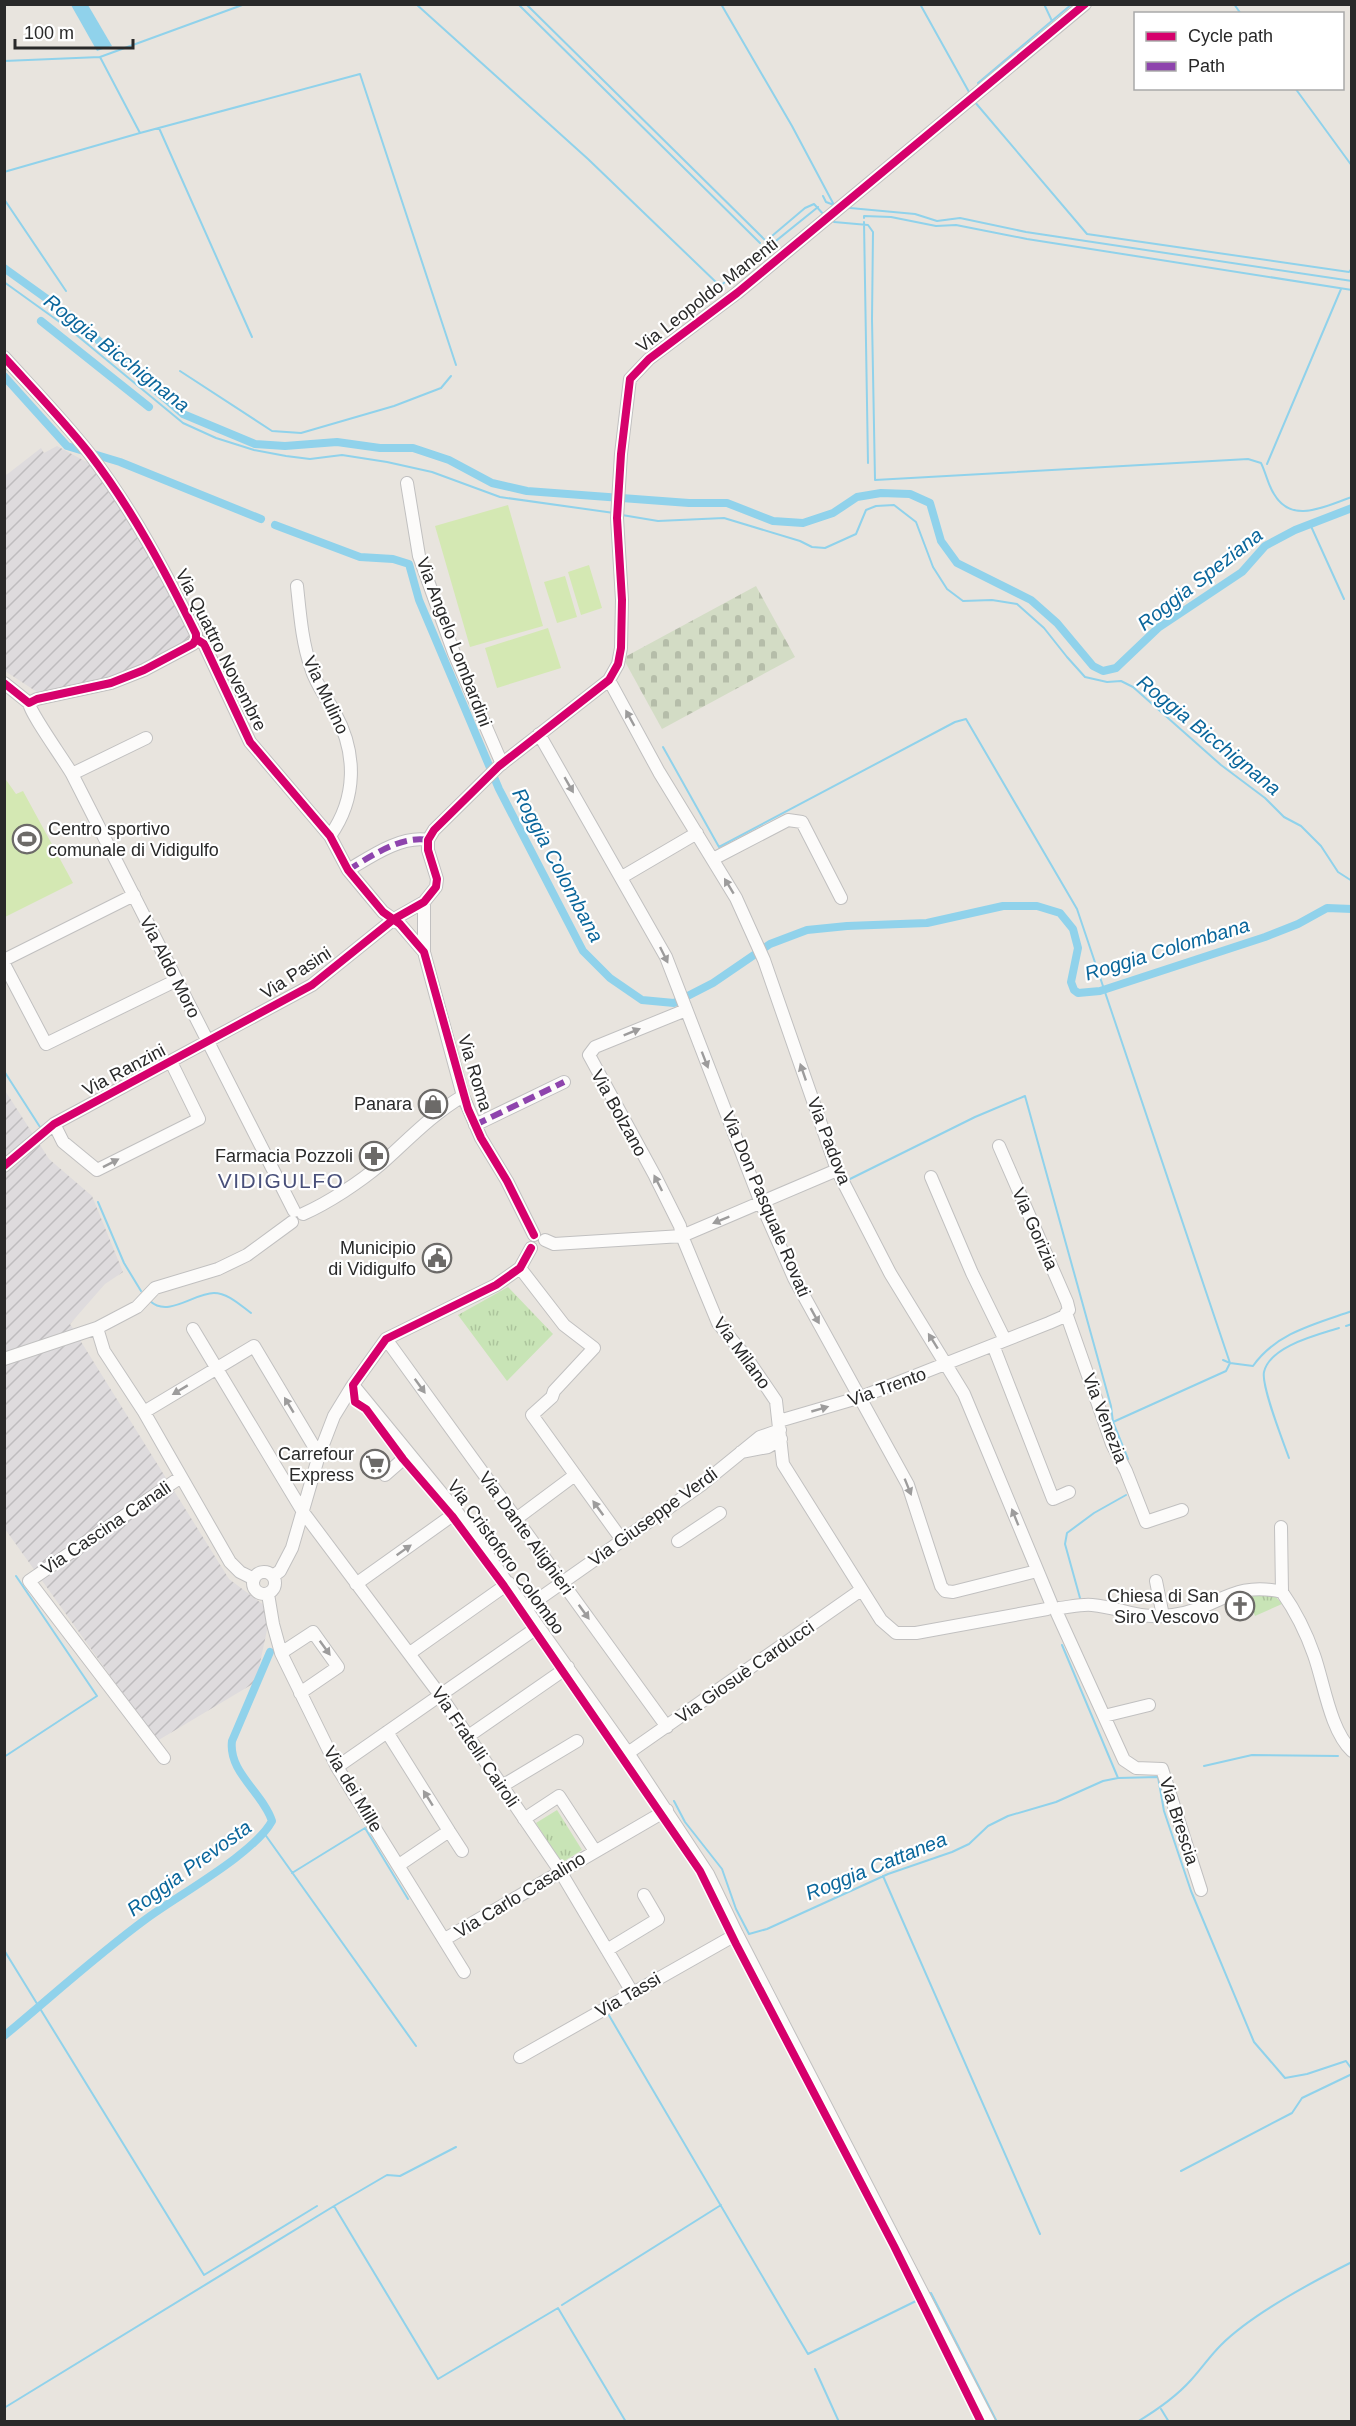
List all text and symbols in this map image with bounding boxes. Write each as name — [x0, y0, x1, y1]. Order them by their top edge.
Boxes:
scale bar — [15, 12, 134, 50]
legend — [1134, 12, 1344, 90]
text: 100 m — [24, 23, 74, 43]
text: Cycle path — [1188, 26, 1273, 46]
text: Path — [1188, 56, 1225, 76]
street label: Via Leopoldo Manenti — [632, 234, 782, 356]
water label: Roggia Bicchignana — [40, 290, 194, 416]
water label: Roggia Speziana — [1133, 523, 1267, 635]
street label: Via Angelo Lombardini — [412, 554, 496, 730]
street label: Via Quattro Novembre — [172, 566, 270, 734]
street label: Via Mulino — [299, 653, 353, 737]
water label: Roggia Bicchignana — [1133, 670, 1285, 800]
one-way arrow — [625, 709, 635, 726]
one-way arrow — [563, 777, 574, 793]
water label: Roggia Colombana — [508, 784, 608, 946]
place label: Centro sportivo comunale di Vidigulfo — [48, 819, 219, 860]
sports icon: Centro sportivo comunale di Vidigulfo — [11, 823, 43, 855]
one-way arrow — [723, 878, 734, 894]
street label: Via Aldo Moro — [136, 913, 204, 1021]
water label: Roggia Colombana — [1082, 913, 1252, 985]
street label: Via Pasini — [257, 943, 335, 1003]
one-way arrow — [659, 947, 668, 964]
one-way arrow — [623, 1027, 641, 1037]
street label: Via Roma — [454, 1032, 496, 1114]
street label: Via Ranzini — [79, 1040, 169, 1100]
one-way arrow — [700, 1051, 710, 1069]
one-way arrow — [797, 1063, 807, 1081]
street label: Via Bolzano — [587, 1066, 651, 1160]
shop icon: Panara — [417, 1088, 449, 1120]
place label: Panara — [354, 1094, 413, 1114]
street label: Via Padova — [803, 1095, 855, 1188]
street label: Via Don Pasquale Rovati — [718, 1108, 814, 1300]
pharmacy icon: Farmacia Pozzoli — [358, 1140, 390, 1172]
place label: Farmacia Pozzoli — [215, 1146, 353, 1166]
one-way arrow — [102, 1159, 119, 1168]
district label: VIDIGULFO — [218, 1169, 344, 1192]
one-way arrow — [653, 1174, 663, 1191]
street label: Via Gorizia — [1008, 1185, 1062, 1274]
one-way arrow — [712, 1215, 730, 1225]
place label: Municipio di Vidigulfo — [328, 1238, 416, 1279]
public building icon: Municipio di Vidigulfo — [421, 1242, 453, 1274]
one-way arrow — [810, 1308, 820, 1325]
street label: Via Milano — [709, 1313, 775, 1393]
one-way arrow — [927, 1333, 938, 1349]
street label: Via Trento — [845, 1364, 929, 1410]
street label: Via Venezia — [1079, 1370, 1132, 1467]
one-way arrow — [414, 1378, 426, 1394]
one-way arrow — [172, 1385, 188, 1396]
one-way arrow — [284, 1397, 295, 1413]
one-way arrow — [811, 1404, 829, 1413]
place label: Carrefour Express — [278, 1444, 354, 1485]
supermarket icon: Carrefour Express — [359, 1448, 391, 1480]
street label: Via Giuseppe Verdi — [585, 1464, 721, 1570]
street label: Via Dante Alighieri — [475, 1468, 577, 1598]
street label: Via Cristoforo Colombo — [443, 1476, 569, 1638]
street label: Via Cascina Canali — [37, 1477, 175, 1579]
one-way arrow — [904, 1478, 913, 1496]
one-way arrow — [593, 1500, 605, 1515]
one-way arrow — [1010, 1508, 1019, 1526]
one-way arrow — [396, 1545, 412, 1556]
place label: Chiesa di San Siro Vescovo — [1107, 1586, 1219, 1627]
church icon: Chiesa di San Siro Vescovo — [1224, 1590, 1256, 1622]
one-way arrow — [578, 1604, 590, 1620]
street label: Via Giosuè Carducci — [672, 1617, 818, 1727]
one-way arrow — [319, 1640, 331, 1656]
street label: Via Fratelli Cairoli — [427, 1683, 523, 1811]
street label: Via dei Mille — [320, 1742, 386, 1836]
street label: Via Brescia — [1155, 1775, 1203, 1868]
one-way arrow — [423, 1790, 434, 1806]
water label: Roggia Prevosta — [123, 1816, 255, 1920]
water label: Roggia Cattanea — [802, 1828, 950, 1904]
street label: Via Carlo Casalino — [451, 1848, 589, 1942]
street label: Via Tassi — [592, 1968, 664, 2022]

